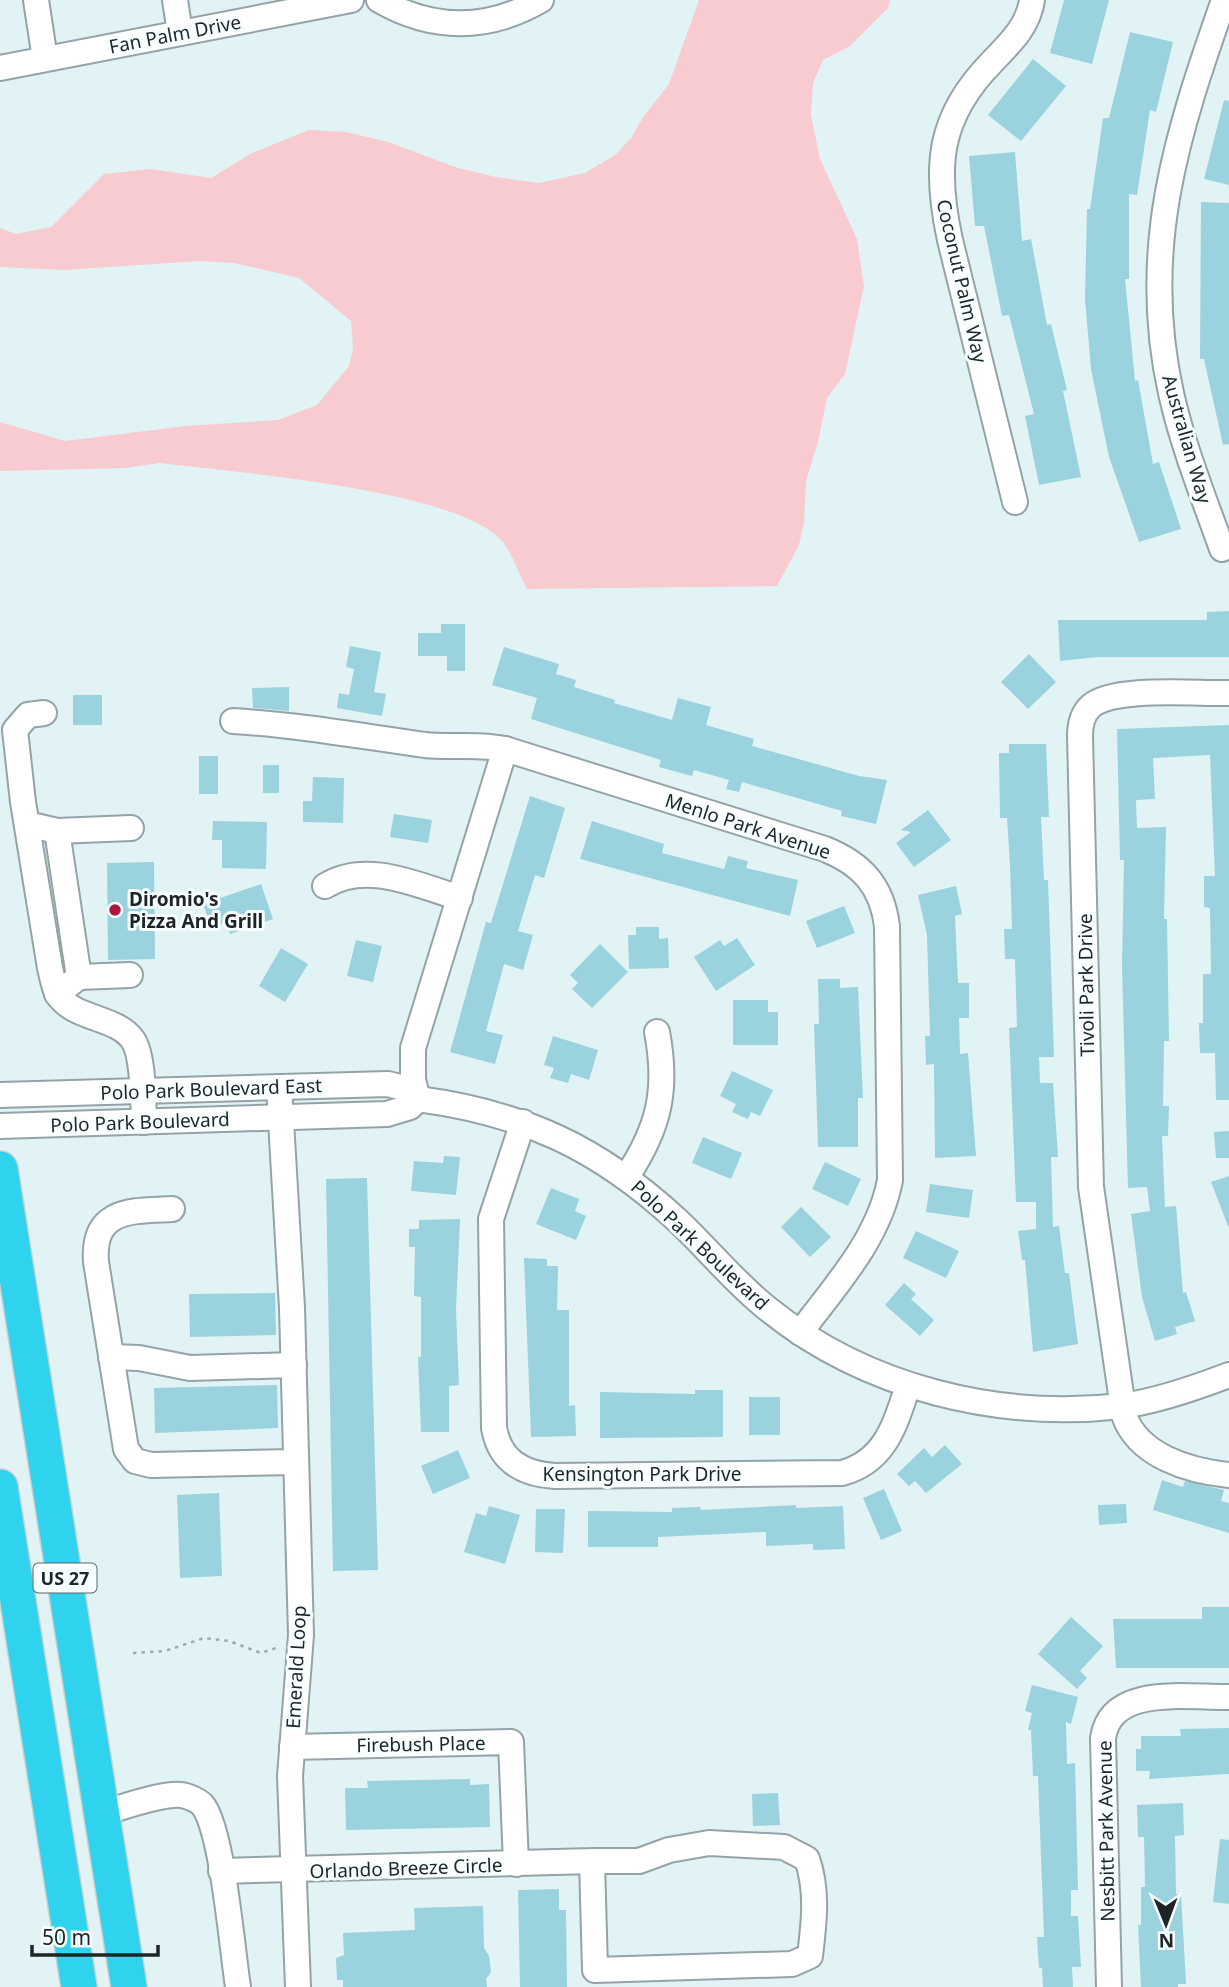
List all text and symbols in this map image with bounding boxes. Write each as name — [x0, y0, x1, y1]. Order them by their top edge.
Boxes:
street label: Fan Palm Drive — [107, 8, 243, 60]
street label: Coconut Palm Way — [931, 197, 993, 365]
street label: Australian Way — [1156, 372, 1218, 507]
street label: Menlo Park Avenue — [662, 787, 834, 865]
place label: Diromio's Pizza And Grill — [129, 886, 263, 934]
marker: Diromio's Pizza And Grill — [107, 902, 123, 918]
street label: Tivoli Park Drive — [1072, 913, 1100, 1057]
street label: Polo Park Boulevard East — [100, 1072, 322, 1106]
street label: Polo Park Boulevard — [50, 1106, 230, 1138]
street label: Polo Park Boulevard — [625, 1174, 775, 1316]
street label: Kensington Park Drive — [543, 1461, 741, 1487]
road number: US 27 — [34, 1563, 96, 1592]
street label: Emerald Loop — [280, 1605, 312, 1729]
street label: Firebush Place — [356, 1730, 486, 1758]
street label: Nesbitt Park Avenue — [1091, 1740, 1121, 1922]
street label: Orlando Breeze Circle — [309, 1852, 503, 1884]
north arrow — [1131, 1889, 1201, 1959]
scale bar — [32, 1913, 158, 1957]
text: 50 m — [42, 1923, 91, 1951]
text: N — [1158, 1928, 1174, 1954]

